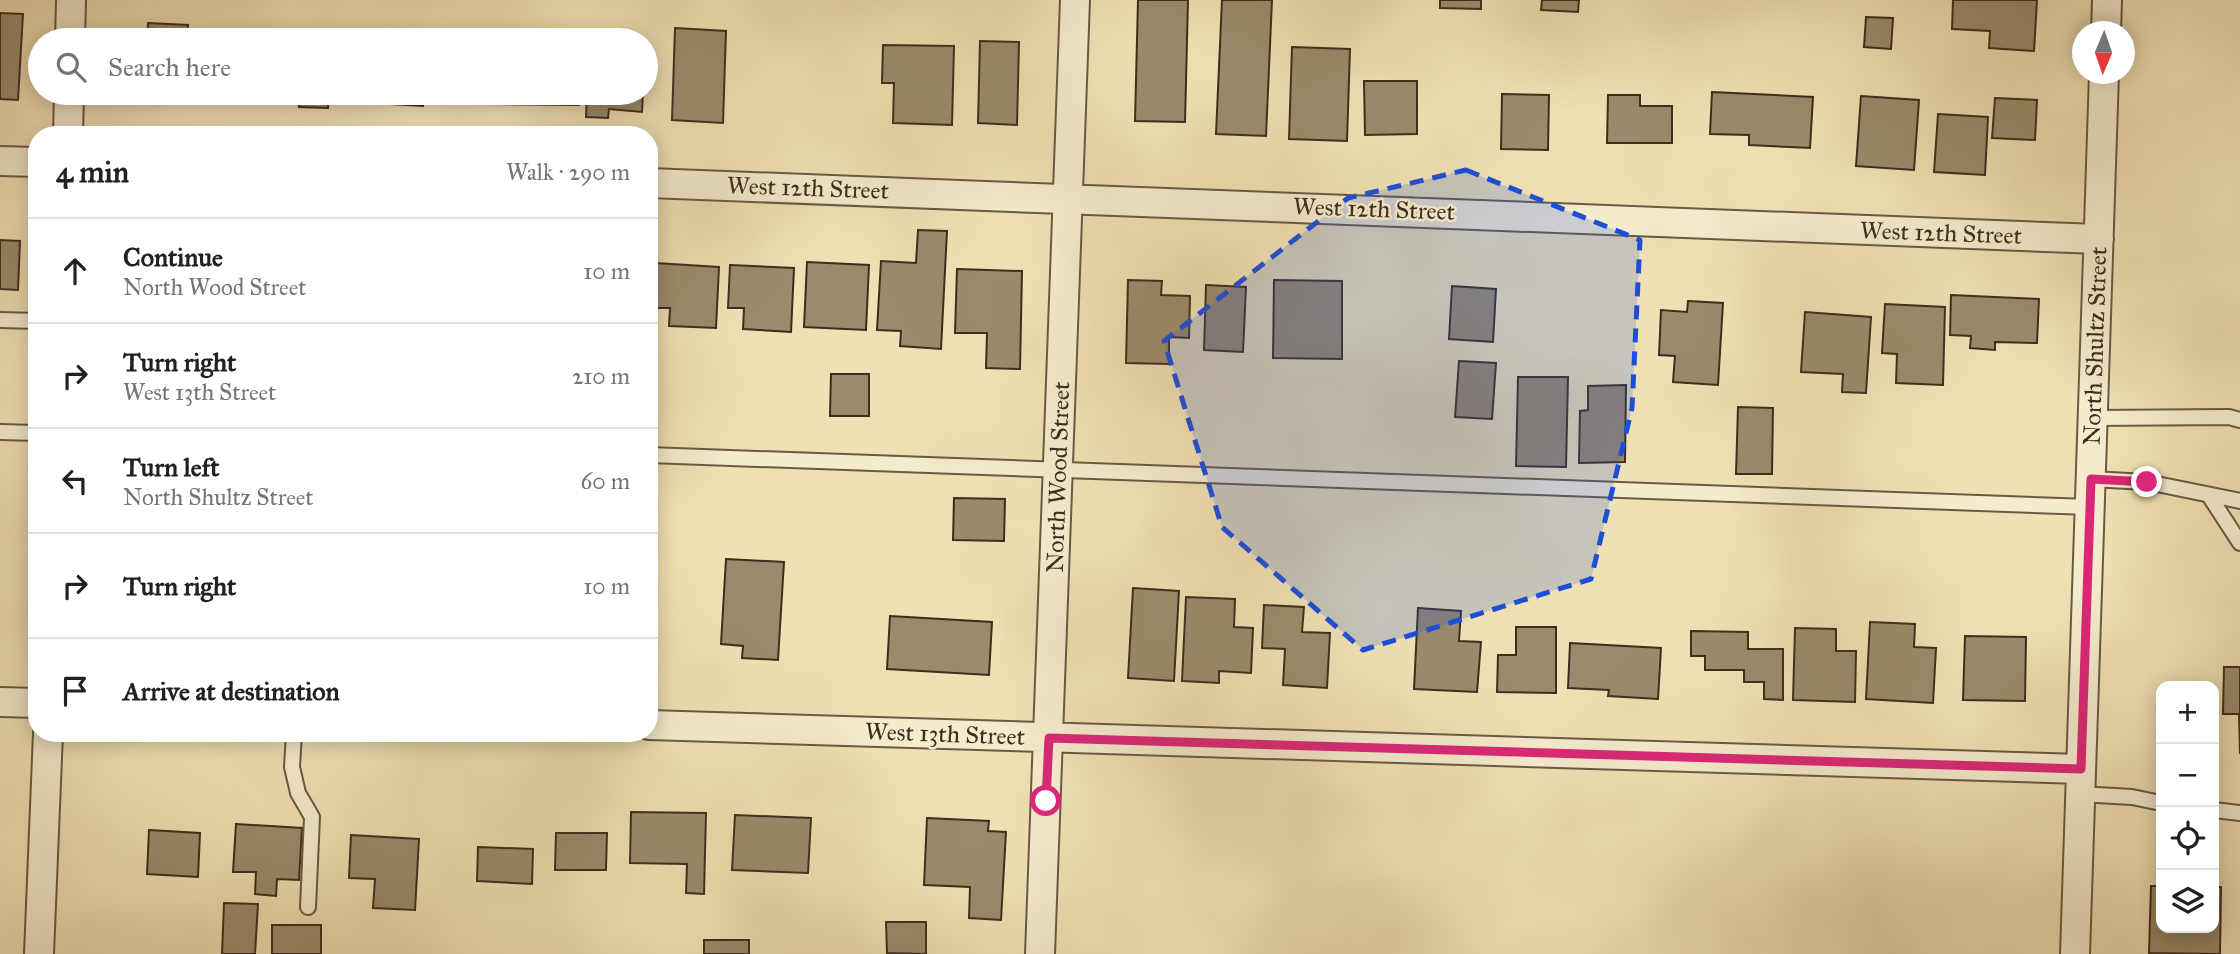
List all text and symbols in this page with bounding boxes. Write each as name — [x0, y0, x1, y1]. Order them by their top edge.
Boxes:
north arrow — [2072, 21, 2135, 84]
search box — [28, 28, 658, 105]
icon: search — [52, 48, 90, 86]
text: Search here — [108, 51, 231, 83]
text: 4 min — [56, 154, 129, 190]
text: Walk · 290 m — [506, 158, 630, 186]
street label: West 12th Street — [726, 170, 890, 206]
street label: West 12th Street — [1292, 191, 1456, 227]
street label: West 12th Street — [1859, 215, 2023, 251]
text: Continue — [123, 241, 223, 273]
street label: North Shultz Street — [2077, 246, 2113, 446]
icon: ahead — [56, 252, 94, 290]
text: 10 m — [583, 257, 630, 285]
text: North Wood Street — [123, 273, 306, 301]
text: Turn right — [123, 346, 236, 378]
icon: right — [56, 357, 94, 395]
text: 210 m — [572, 362, 630, 390]
text: West 13th Street — [123, 378, 276, 406]
street label: North Wood Street — [1040, 380, 1076, 573]
text: Turn left — [123, 451, 219, 483]
icon: left — [56, 462, 94, 500]
route end — [2131, 466, 2162, 497]
text: 60 m — [581, 467, 630, 495]
text: North Shultz Street — [123, 483, 313, 511]
icon: right — [56, 567, 94, 605]
text: Turn right — [123, 570, 236, 602]
text: 10 m — [583, 572, 630, 600]
icon: arrive — [56, 672, 94, 710]
text: Arrive at destination — [123, 675, 340, 707]
map controls — [2156, 681, 2219, 933]
button: + — [2156, 681, 2219, 744]
street label: West 13th Street — [865, 716, 1026, 752]
button: − — [2156, 744, 2219, 807]
route start — [1030, 785, 1061, 816]
button: locate — [2156, 807, 2219, 870]
button: layers — [2156, 870, 2219, 933]

